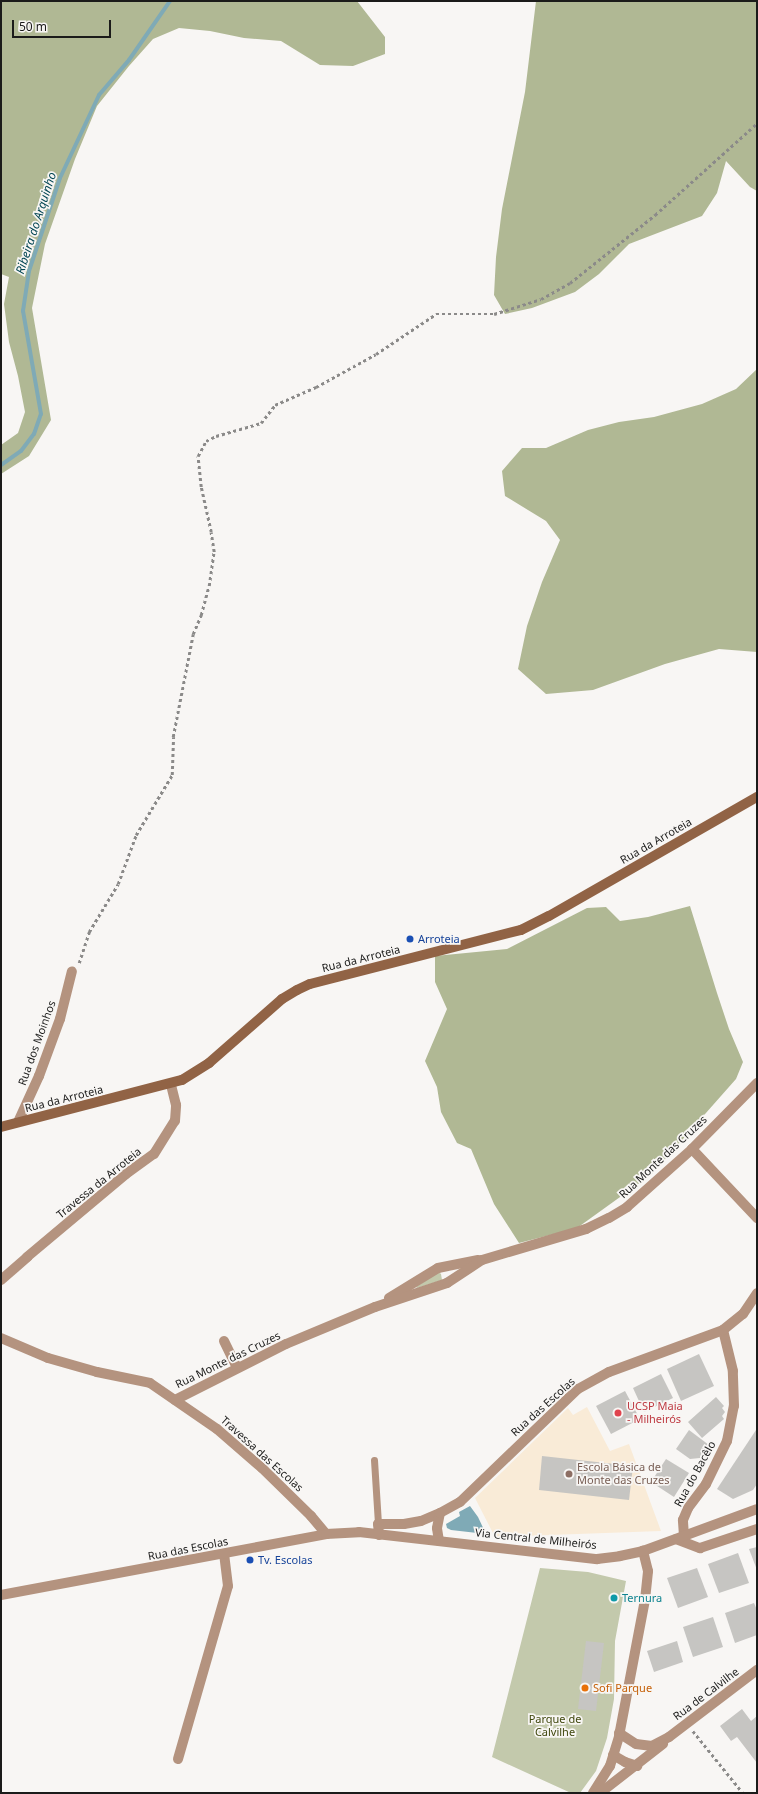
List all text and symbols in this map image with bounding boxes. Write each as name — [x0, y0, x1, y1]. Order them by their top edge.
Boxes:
scale bar — [14, 12, 113, 38]
text: 50 m — [19, 18, 47, 35]
water label: Ribeira do Arquinho — [13, 170, 59, 276]
street label: Rua da Arroteia — [618, 815, 694, 867]
place label: Arroteia — [418, 932, 460, 946]
marker: Arroteia — [405, 934, 415, 944]
street label: Rua da Arroteia — [320, 943, 402, 975]
street label: Rua dos Moinhos — [16, 999, 58, 1087]
street label: Rua da Arroteia — [23, 1083, 105, 1115]
street label: Rua Monte das Cruzes — [616, 1113, 710, 1201]
street label: Travessa da Arroteia — [54, 1145, 144, 1221]
street label: Rua Monte das Cruzes — [173, 1329, 283, 1391]
street label: Rua das Escolas — [508, 1375, 578, 1439]
place label: UCSP Maia - Milheirós — [627, 1400, 683, 1426]
marker: UCSP Maia - Milheirós — [612, 1407, 624, 1419]
street label: Travessa das Escolas — [218, 1414, 306, 1494]
street label: Rua do Bacêlo — [671, 1439, 719, 1509]
place label: Escola Básica de Monte das Cruzes — [577, 1461, 669, 1487]
marker: Escola Básica de Monte das Cruzes — [564, 1469, 574, 1479]
street label: Via Central de Milheirós — [475, 1526, 597, 1552]
street label: Rua das Escolas — [147, 1535, 229, 1563]
place label: Tv. Escolas — [258, 1553, 312, 1567]
marker: Tv. Escolas — [245, 1555, 255, 1565]
place label: Ternura — [622, 1591, 662, 1605]
marker: Ternura — [609, 1593, 619, 1603]
street label: Rua de Calvilhe — [671, 1665, 741, 1723]
place label: Sofi Parque — [593, 1681, 652, 1695]
marker: Sofi Parque — [580, 1683, 590, 1693]
park label: Parque de Calvilhe — [529, 1713, 581, 1739]

